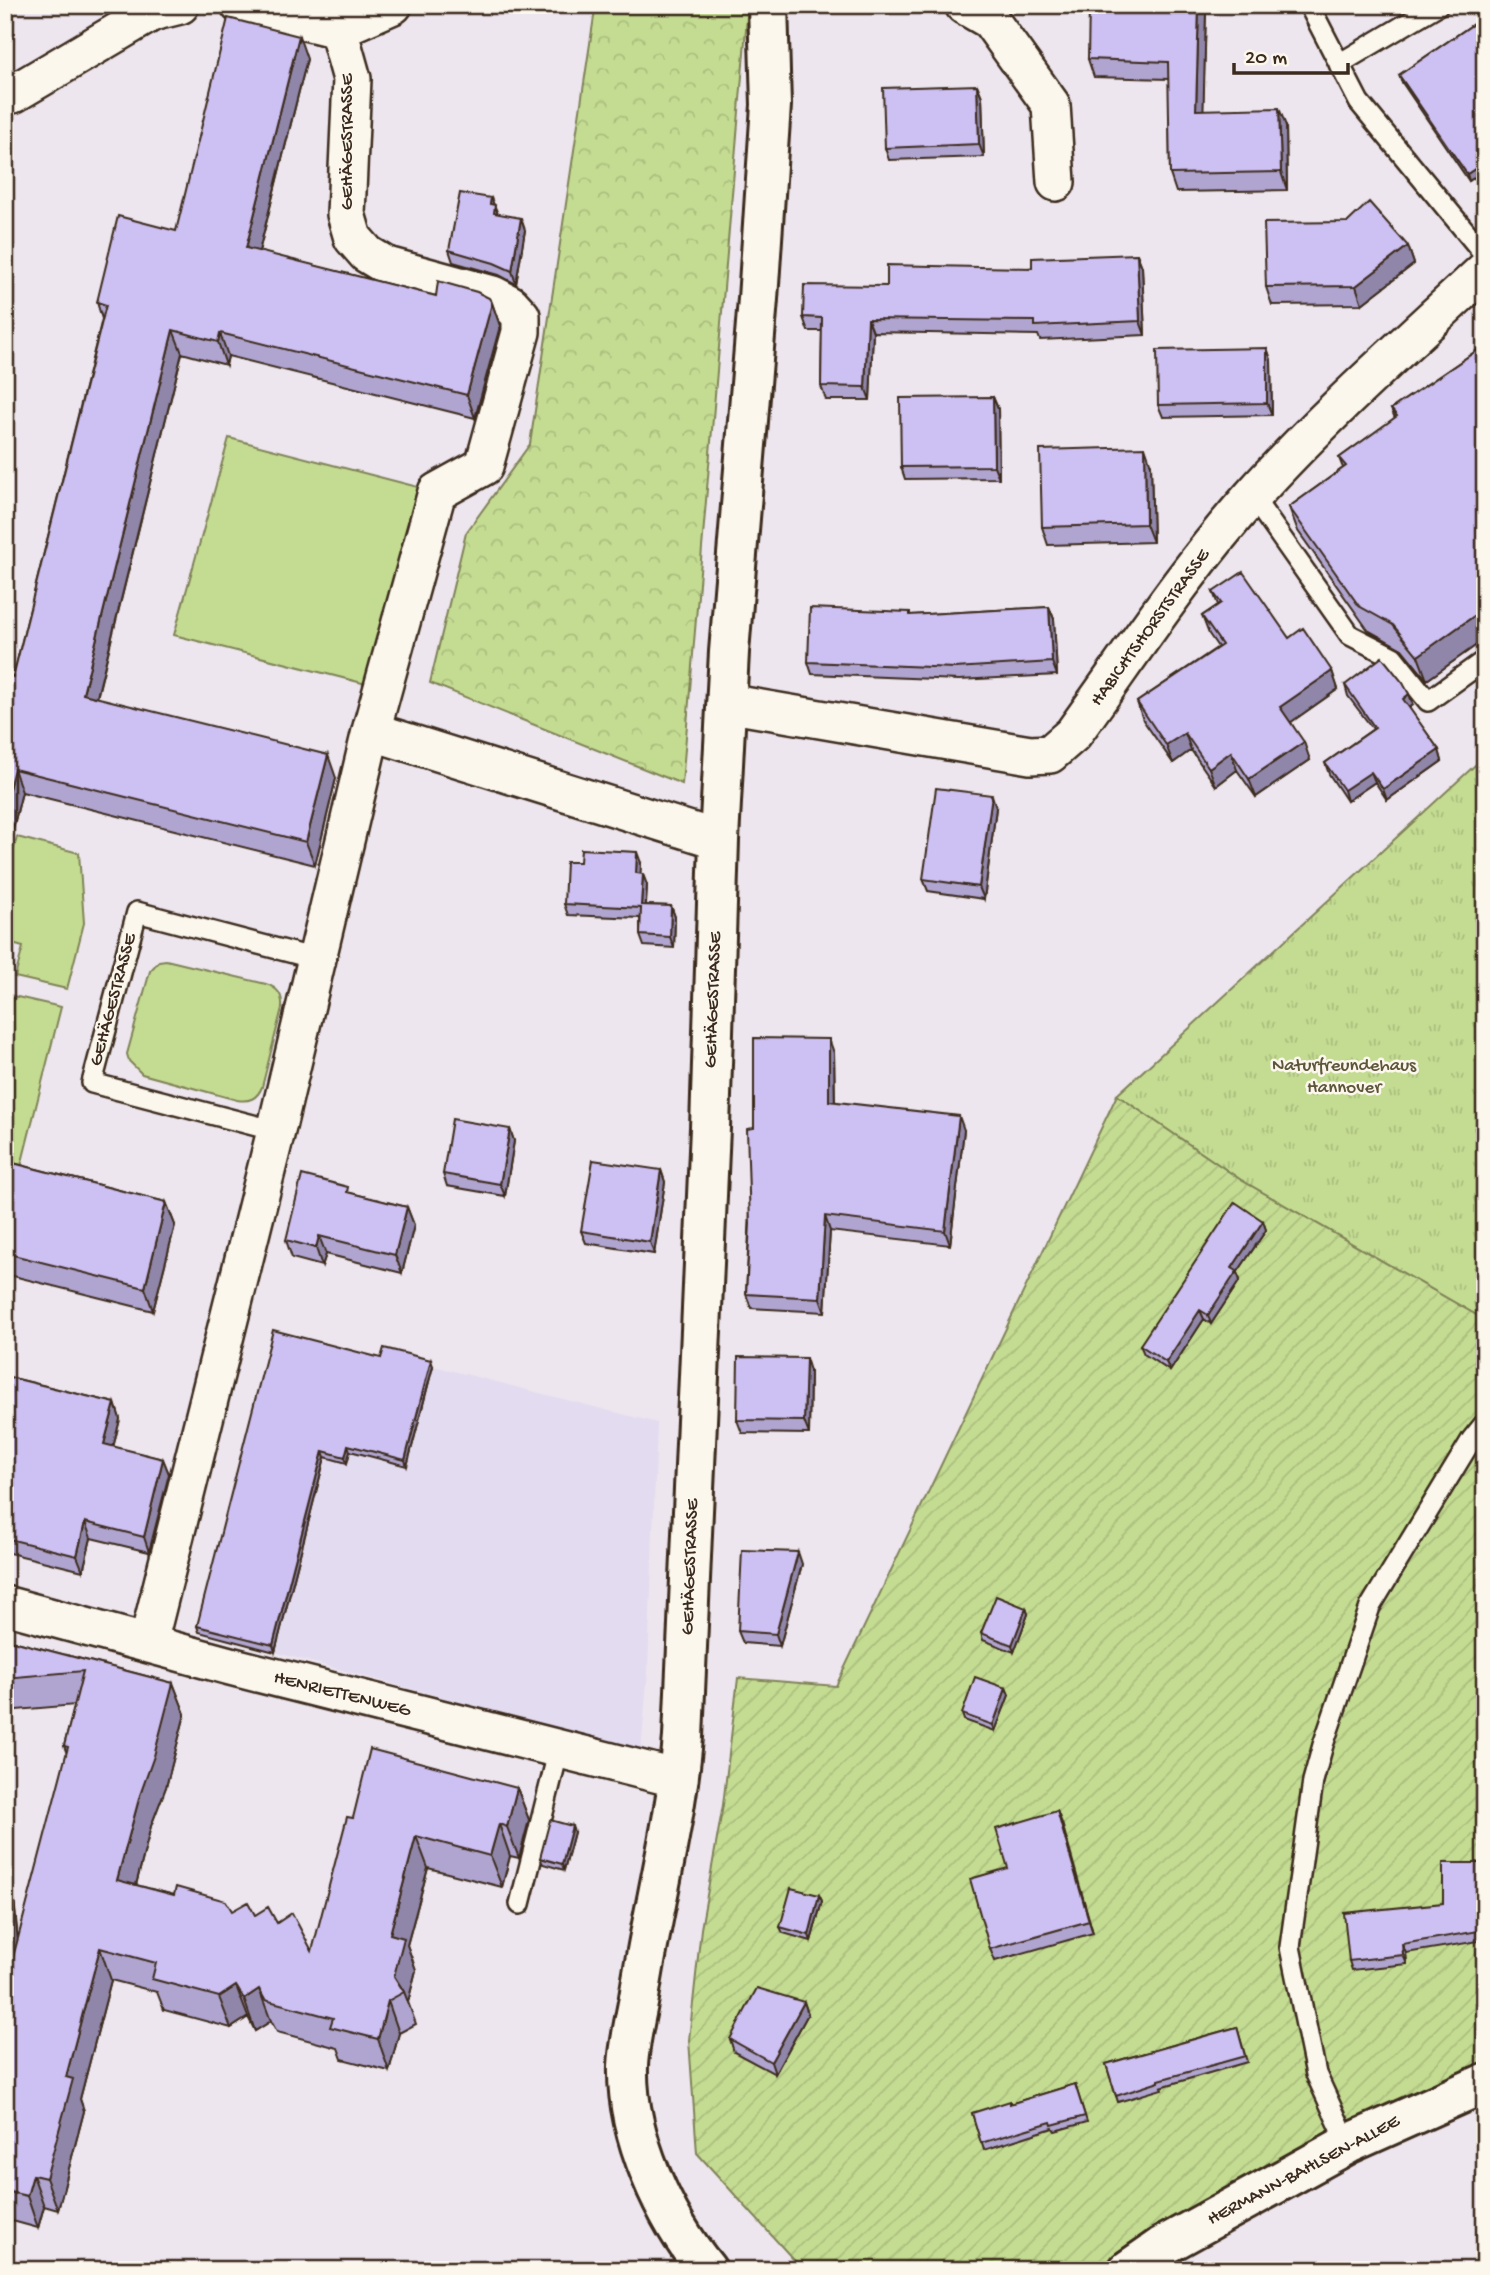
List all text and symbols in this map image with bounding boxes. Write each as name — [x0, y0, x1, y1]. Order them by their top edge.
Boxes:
scale bar — [1234, 32, 1348, 76]
text: 20 m — [1245, 47, 1287, 72]
street label: GEHÄGESTRASSE — [337, 73, 360, 210]
street label: HABICHTSHORSTSTRASSE — [1086, 544, 1216, 711]
street label: GEHÄGESTRASSE — [85, 930, 143, 1069]
street label: GEHÄGESTRASSE — [700, 930, 728, 1069]
park label: Naturfreundehaus Hannover — [1272, 1055, 1417, 1100]
street label: GEHÄGESTRASSE — [677, 1497, 705, 1636]
street label: HENRIETTENWEG — [271, 1667, 414, 1723]
street label: HERMANN-BAHLSEN-ALLEE — [1204, 2110, 1405, 2231]

